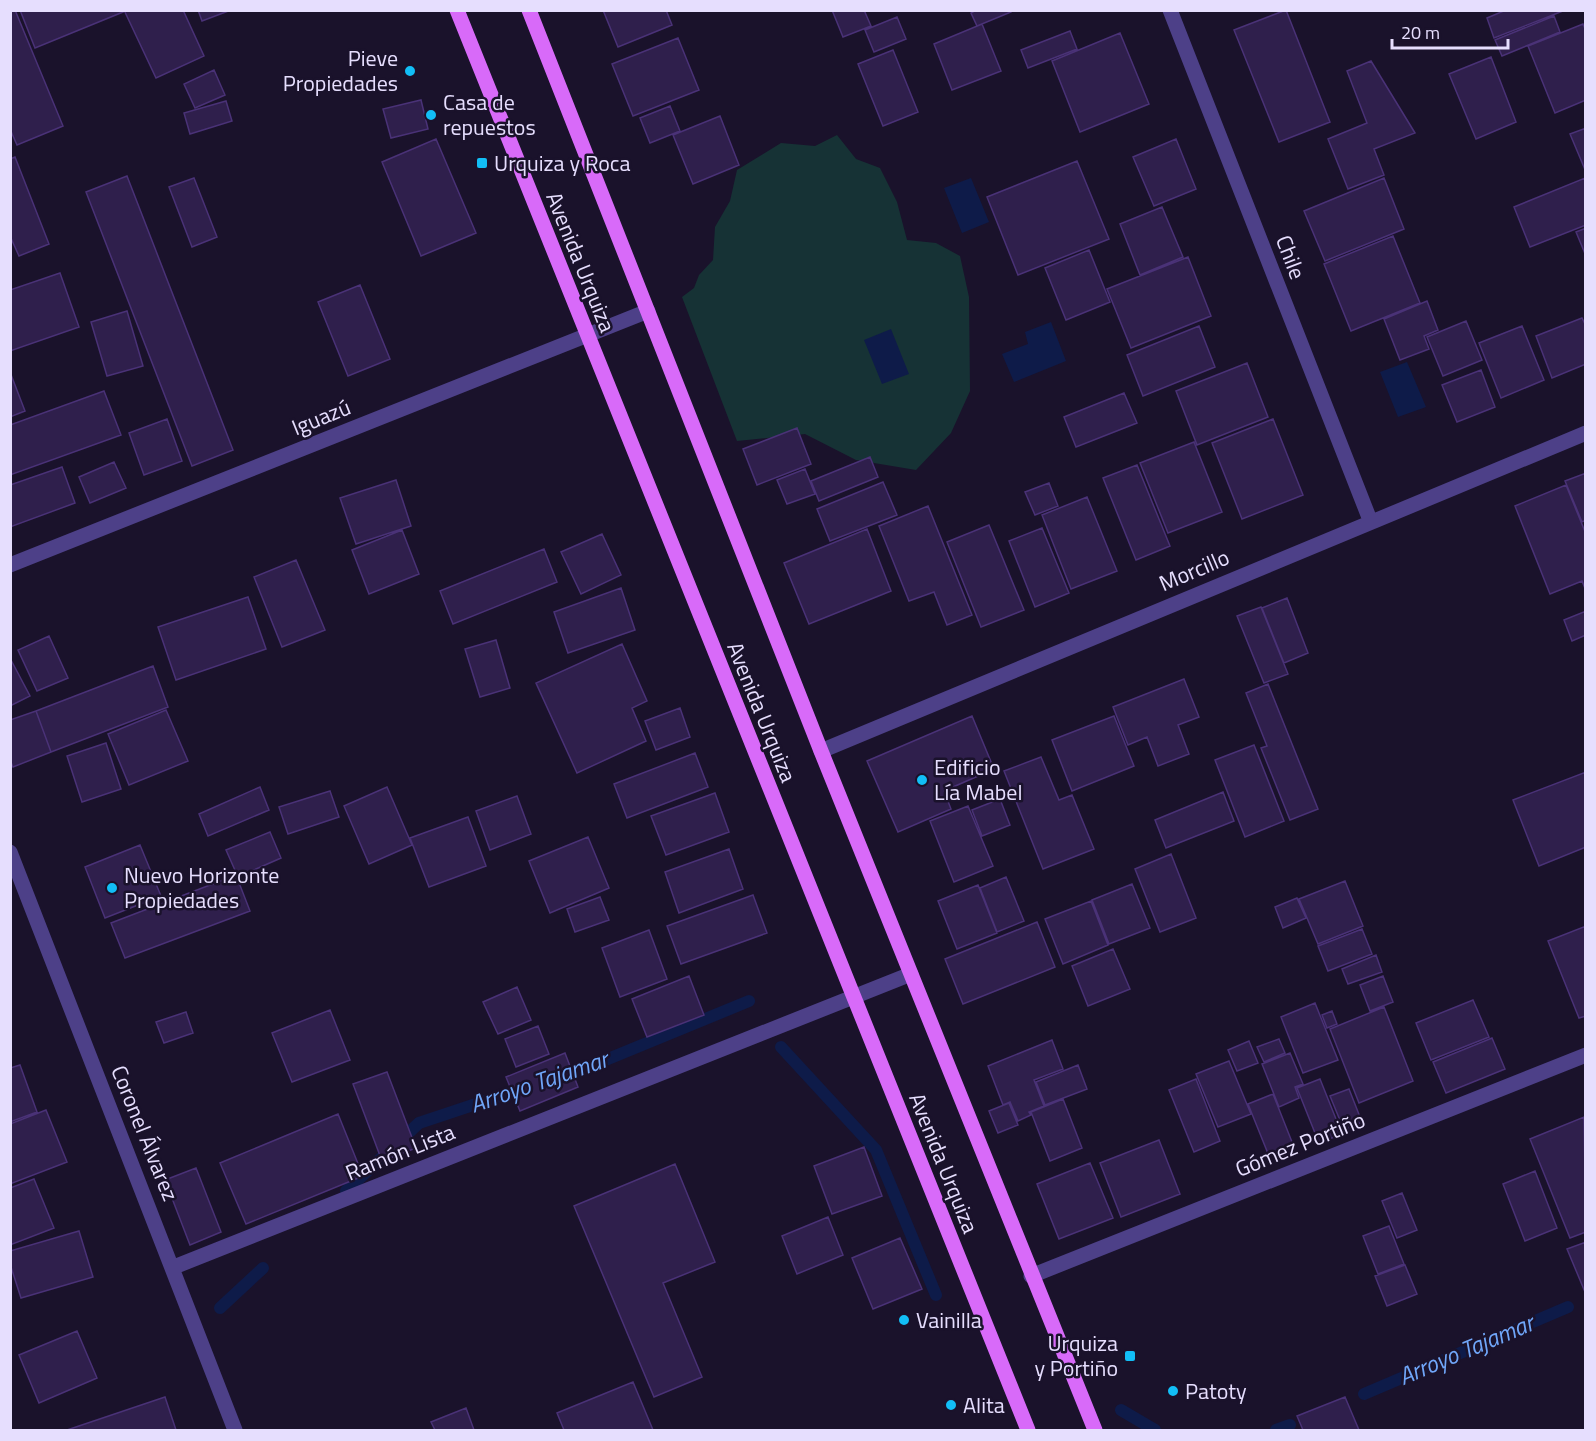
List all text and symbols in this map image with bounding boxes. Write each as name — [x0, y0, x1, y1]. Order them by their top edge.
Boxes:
scale bar — [1392, 12, 1508, 50]
text: 20 m — [1401, 19, 1440, 46]
place label: Pieve Propiedades — [283, 41, 398, 100]
marker: Pieve Propiedades — [403, 64, 417, 78]
place label: Casa de repuestos — [443, 85, 536, 144]
marker: Casa de repuestos — [424, 108, 438, 122]
place label: Urquiza y Roca — [494, 146, 631, 180]
marker: Urquiza y Roca — [475, 156, 489, 170]
street label: Avenida Urquiza — [537, 187, 625, 337]
street label: Chile — [1267, 230, 1315, 284]
street label: Iguazú — [286, 390, 356, 444]
street label: Morcillo — [1153, 540, 1235, 600]
street label: Avenida Urquiza — [718, 637, 806, 787]
place label: Edificio Lía Mabel — [934, 750, 1022, 809]
marker: Edificio Lía Mabel — [915, 773, 929, 787]
place label: Nuevo Horizonte Propiedades — [124, 858, 279, 917]
marker: Nuevo Horizonte Propiedades — [105, 881, 119, 895]
water label: Arroyo Tajamar — [465, 1039, 616, 1122]
street label: Coronel Álvarez — [102, 1060, 188, 1206]
street label: Avenida Urquiza — [900, 1088, 988, 1238]
street label: Gómez Portiño — [1230, 1102, 1370, 1186]
street label: Ramón Lista — [340, 1115, 460, 1189]
place label: Vainilla — [916, 1303, 982, 1337]
water label: Arroyo Tajamar — [1392, 1303, 1542, 1394]
marker: Vainilla — [897, 1313, 911, 1327]
place label: Urquiza y Portiño — [1034, 1326, 1118, 1385]
marker: Urquiza y Portiño — [1123, 1349, 1137, 1363]
place label: Patoty — [1185, 1374, 1247, 1408]
marker: Patoty — [1166, 1384, 1180, 1398]
place label: Alita — [963, 1388, 1005, 1422]
marker: Alita — [944, 1398, 958, 1412]

